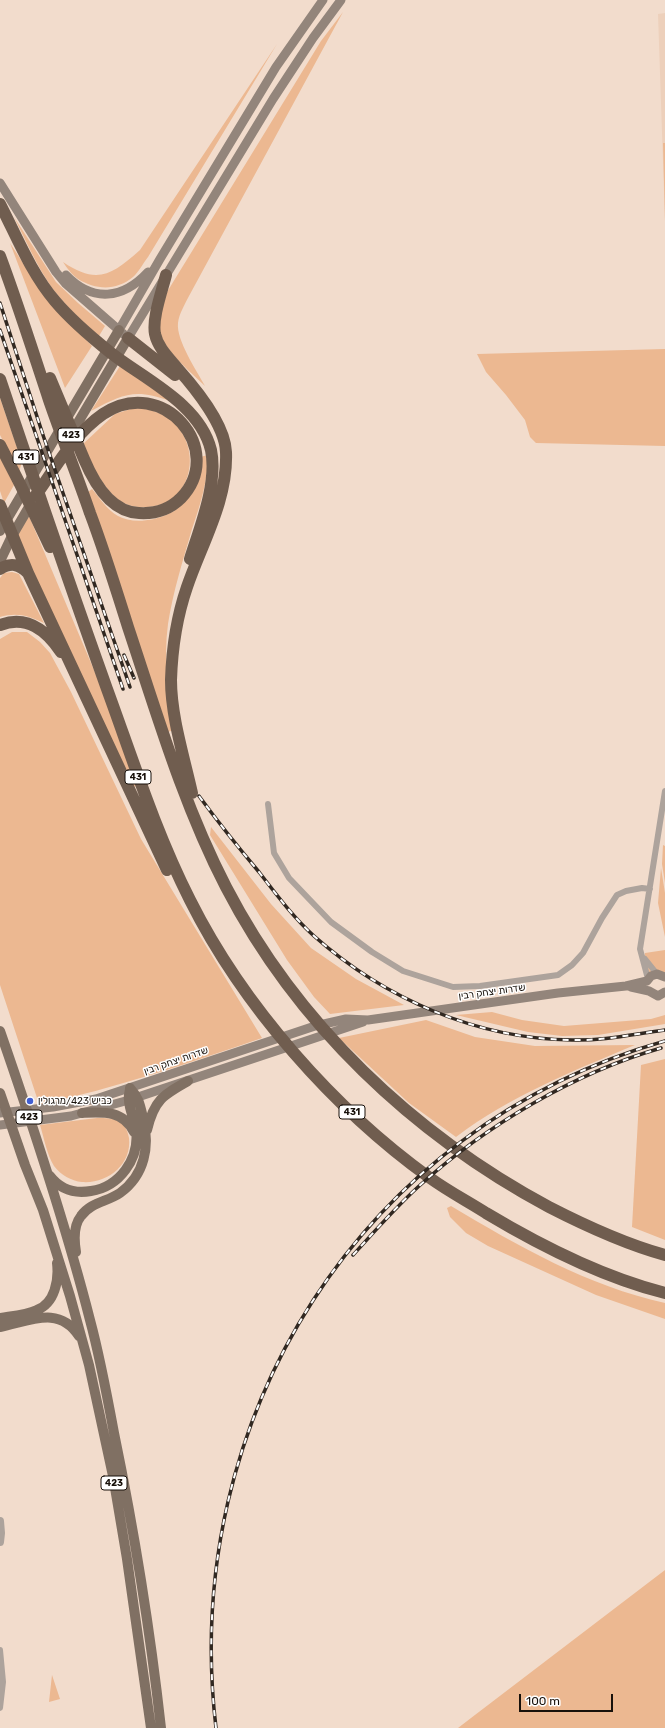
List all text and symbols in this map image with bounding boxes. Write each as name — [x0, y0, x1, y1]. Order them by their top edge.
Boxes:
road number: 423 — [58, 428, 84, 442]
road number: 431 — [13, 450, 39, 464]
road number: 431 — [125, 770, 151, 784]
street label: שדרות יצחק רבין — [458, 981, 526, 1003]
street label: שדרות יצחק רבין — [142, 1044, 210, 1078]
place label: כביש 423/מרגולין — [38, 1095, 112, 1107]
marker: כביש 423/מרגולין — [25, 1096, 35, 1106]
road number: 431 — [339, 1105, 365, 1119]
road number: 423 — [16, 1110, 42, 1124]
road number: 423 — [101, 1476, 127, 1490]
scale bar — [521, 1686, 615, 1712]
text: 100 m — [526, 1694, 560, 1708]

